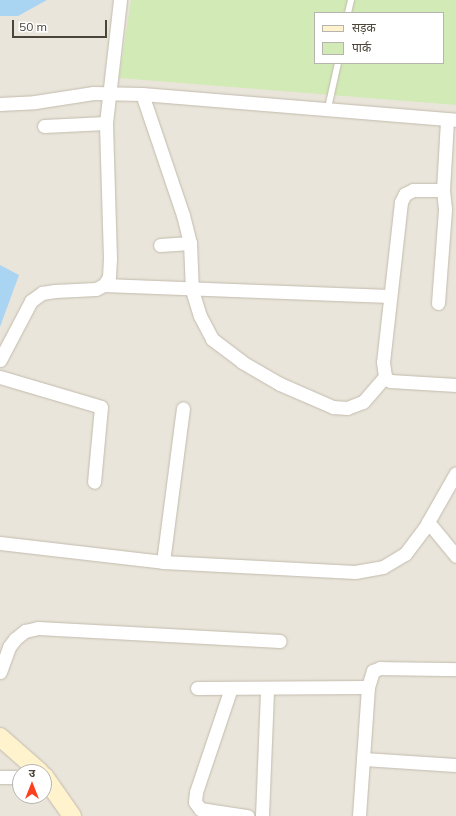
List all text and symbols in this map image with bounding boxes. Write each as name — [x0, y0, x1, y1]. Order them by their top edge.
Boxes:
scale bar — [14, 12, 109, 38]
legend — [314, 12, 444, 64]
text: 50 m — [19, 19, 47, 34]
text: सड़क — [352, 20, 376, 35]
text: पार्क — [352, 40, 371, 55]
north arrow — [12, 764, 52, 804]
text: उ — [29, 766, 35, 780]

